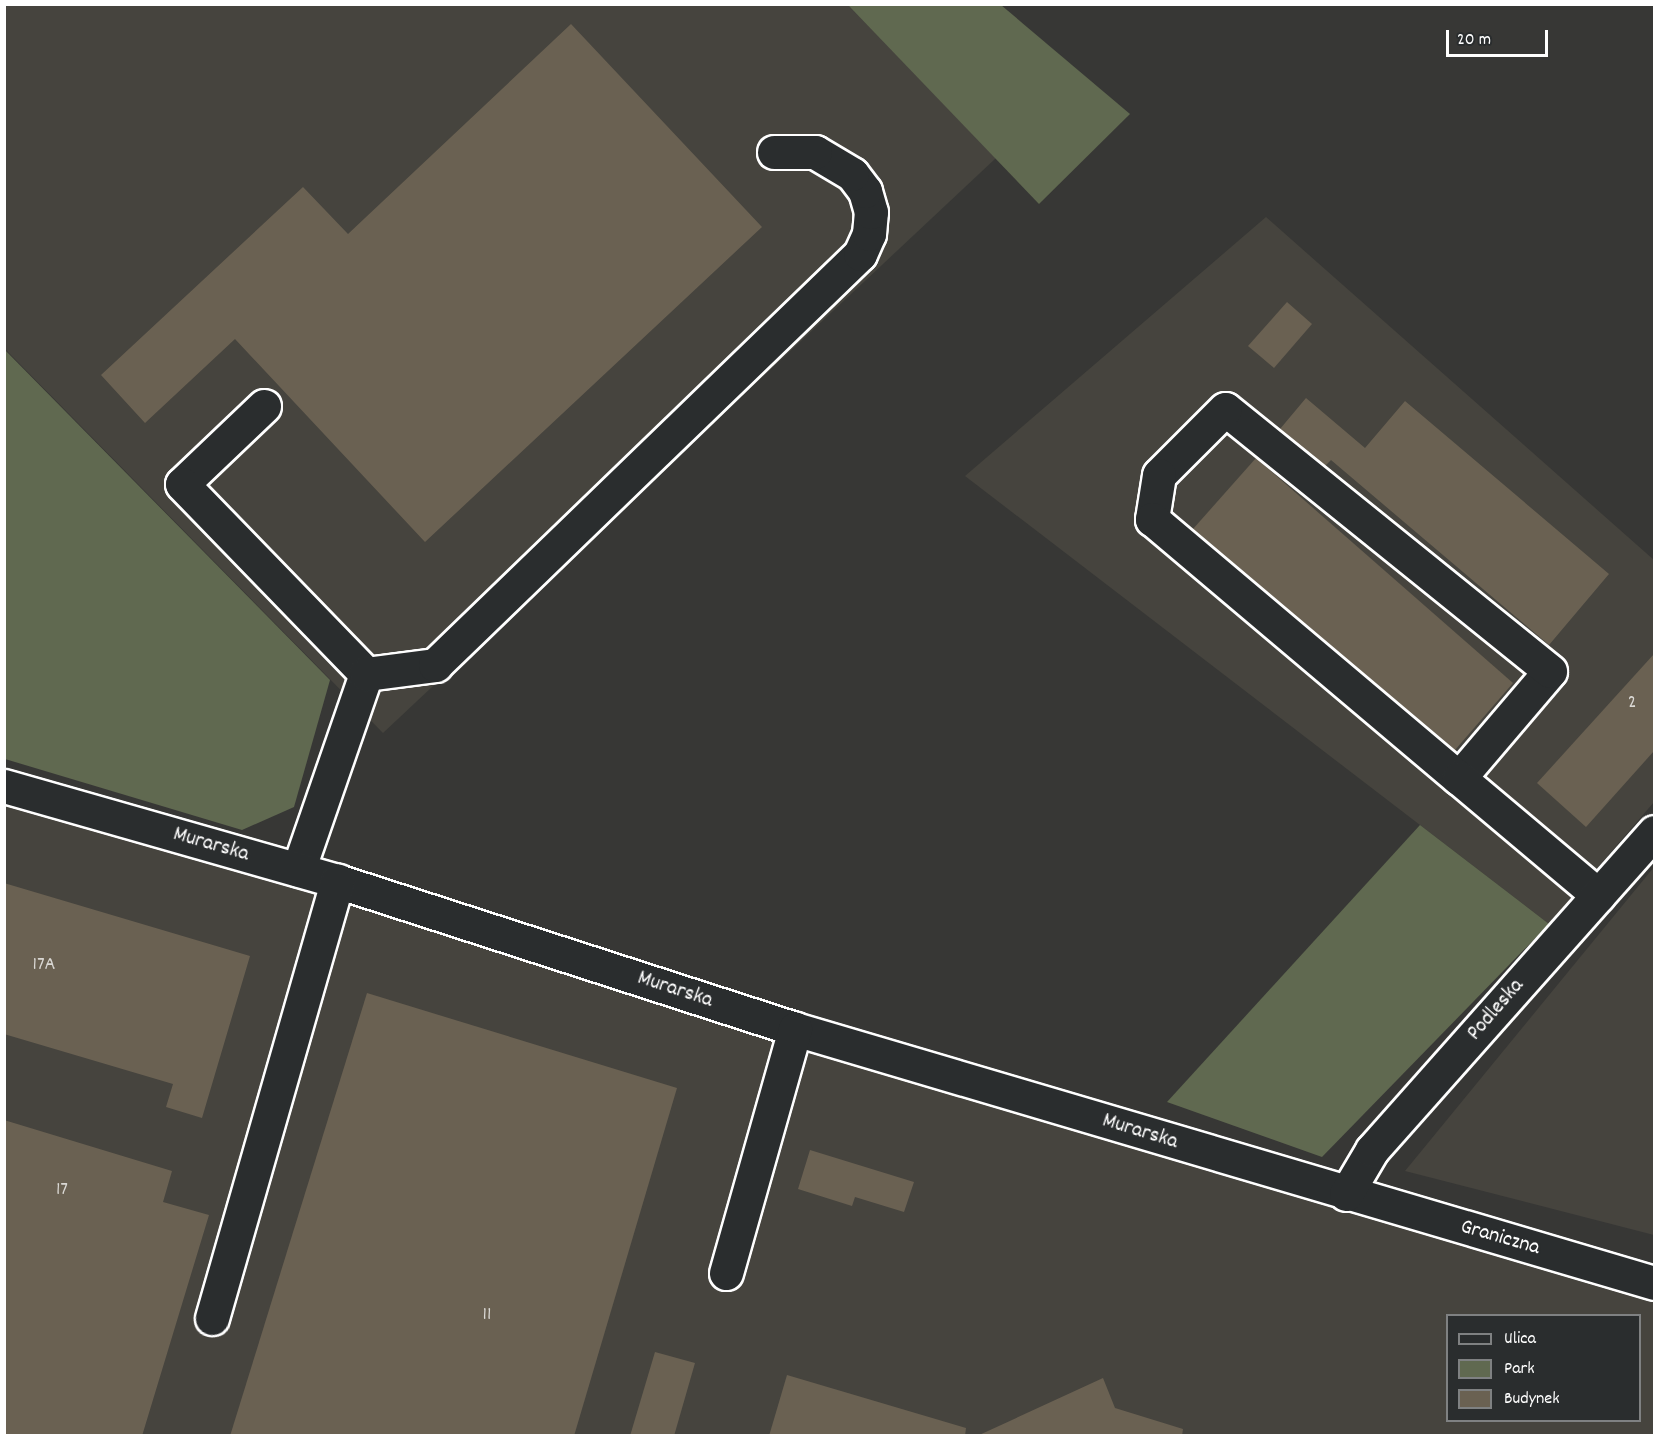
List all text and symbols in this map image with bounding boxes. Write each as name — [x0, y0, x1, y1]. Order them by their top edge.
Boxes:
scale bar — [1449, 18, 1551, 56]
text: 20 m — [1457, 28, 1491, 53]
house number: 2 — [1628, 691, 1636, 715]
street label: Murarska — [170, 822, 252, 868]
house number: 17A — [33, 953, 55, 977]
street label: Murarska — [634, 965, 716, 1015]
street label: Podleska — [1462, 974, 1530, 1046]
street label: Murarska — [1099, 1108, 1181, 1156]
house number: 17 — [56, 1178, 68, 1202]
street label: Graniczna — [1457, 1214, 1543, 1262]
house number: 11 — [483, 1303, 491, 1327]
legend — [1446, 1314, 1641, 1422]
text: Ulica — [1504, 1327, 1536, 1352]
text: Park — [1504, 1357, 1535, 1382]
text: Budynek — [1504, 1387, 1560, 1412]

